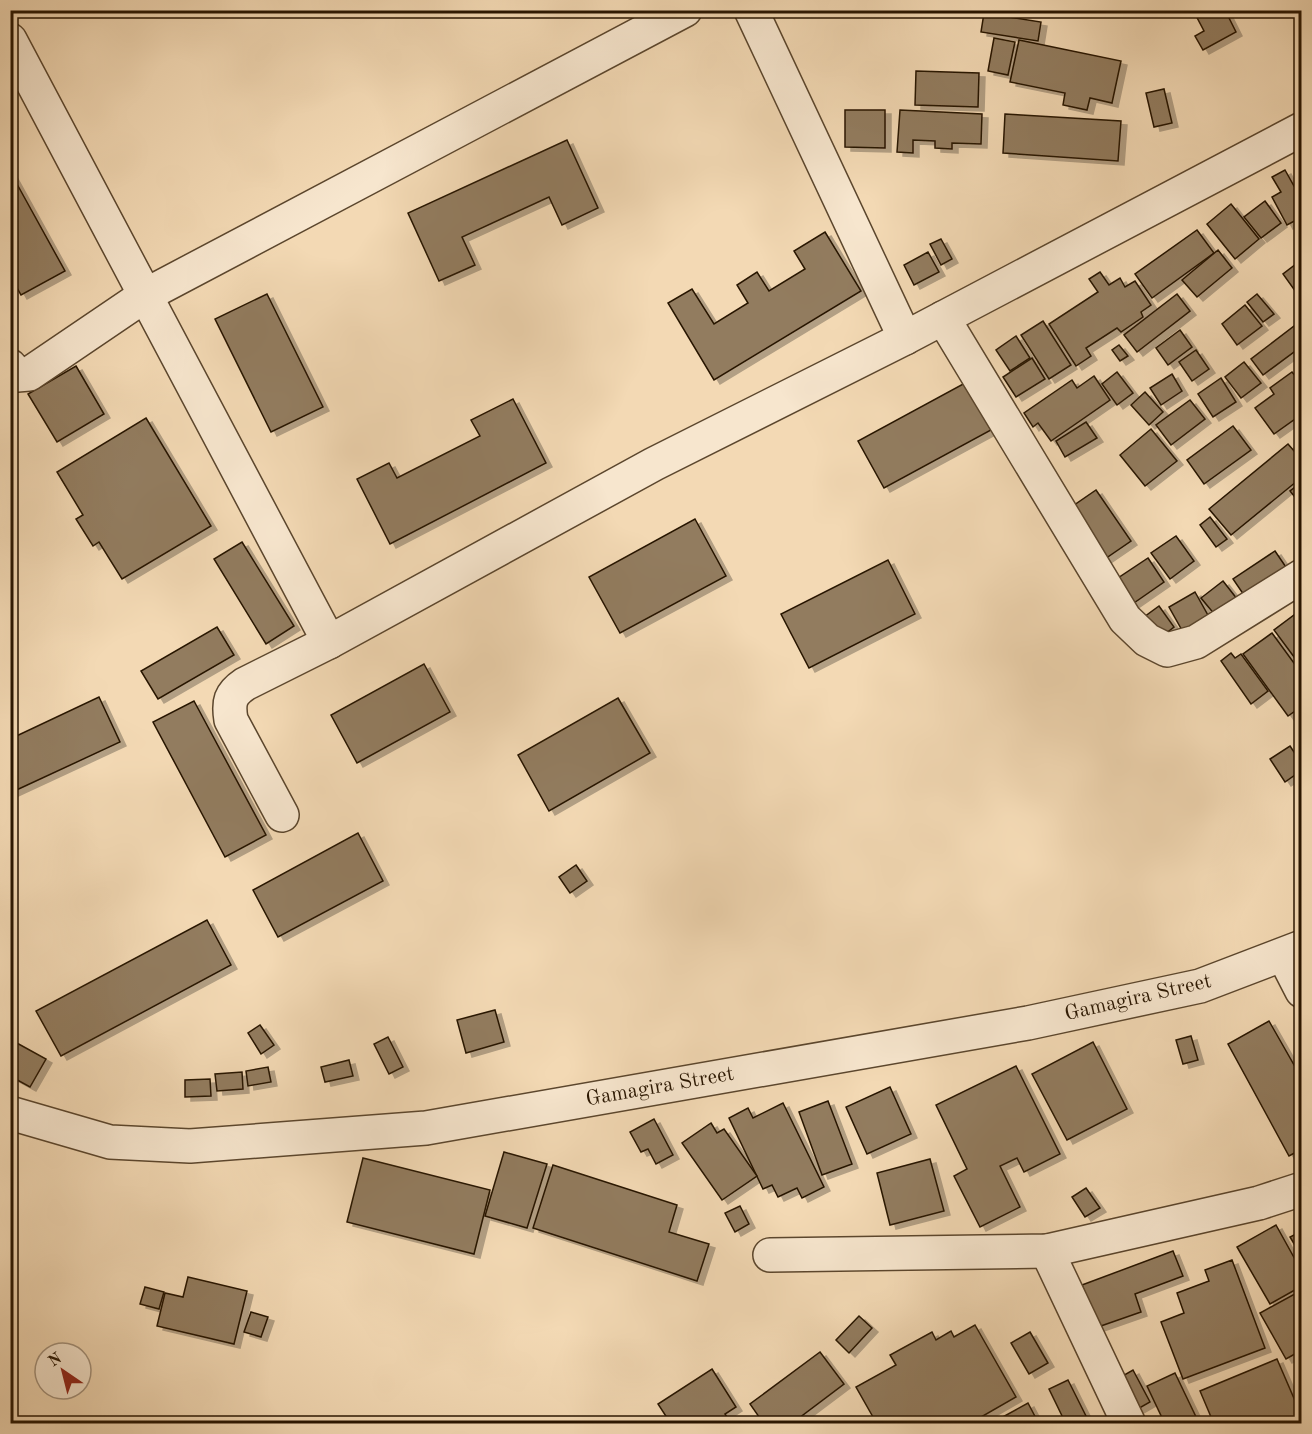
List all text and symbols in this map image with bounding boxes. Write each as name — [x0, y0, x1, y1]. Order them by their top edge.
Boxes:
street label: Gamagira Street — [1063, 971, 1213, 1025]
street label: Gamagira Street — [584, 1064, 736, 1110]
north arrow — [33, 1341, 93, 1401]
text: N — [46, 1350, 66, 1370]

